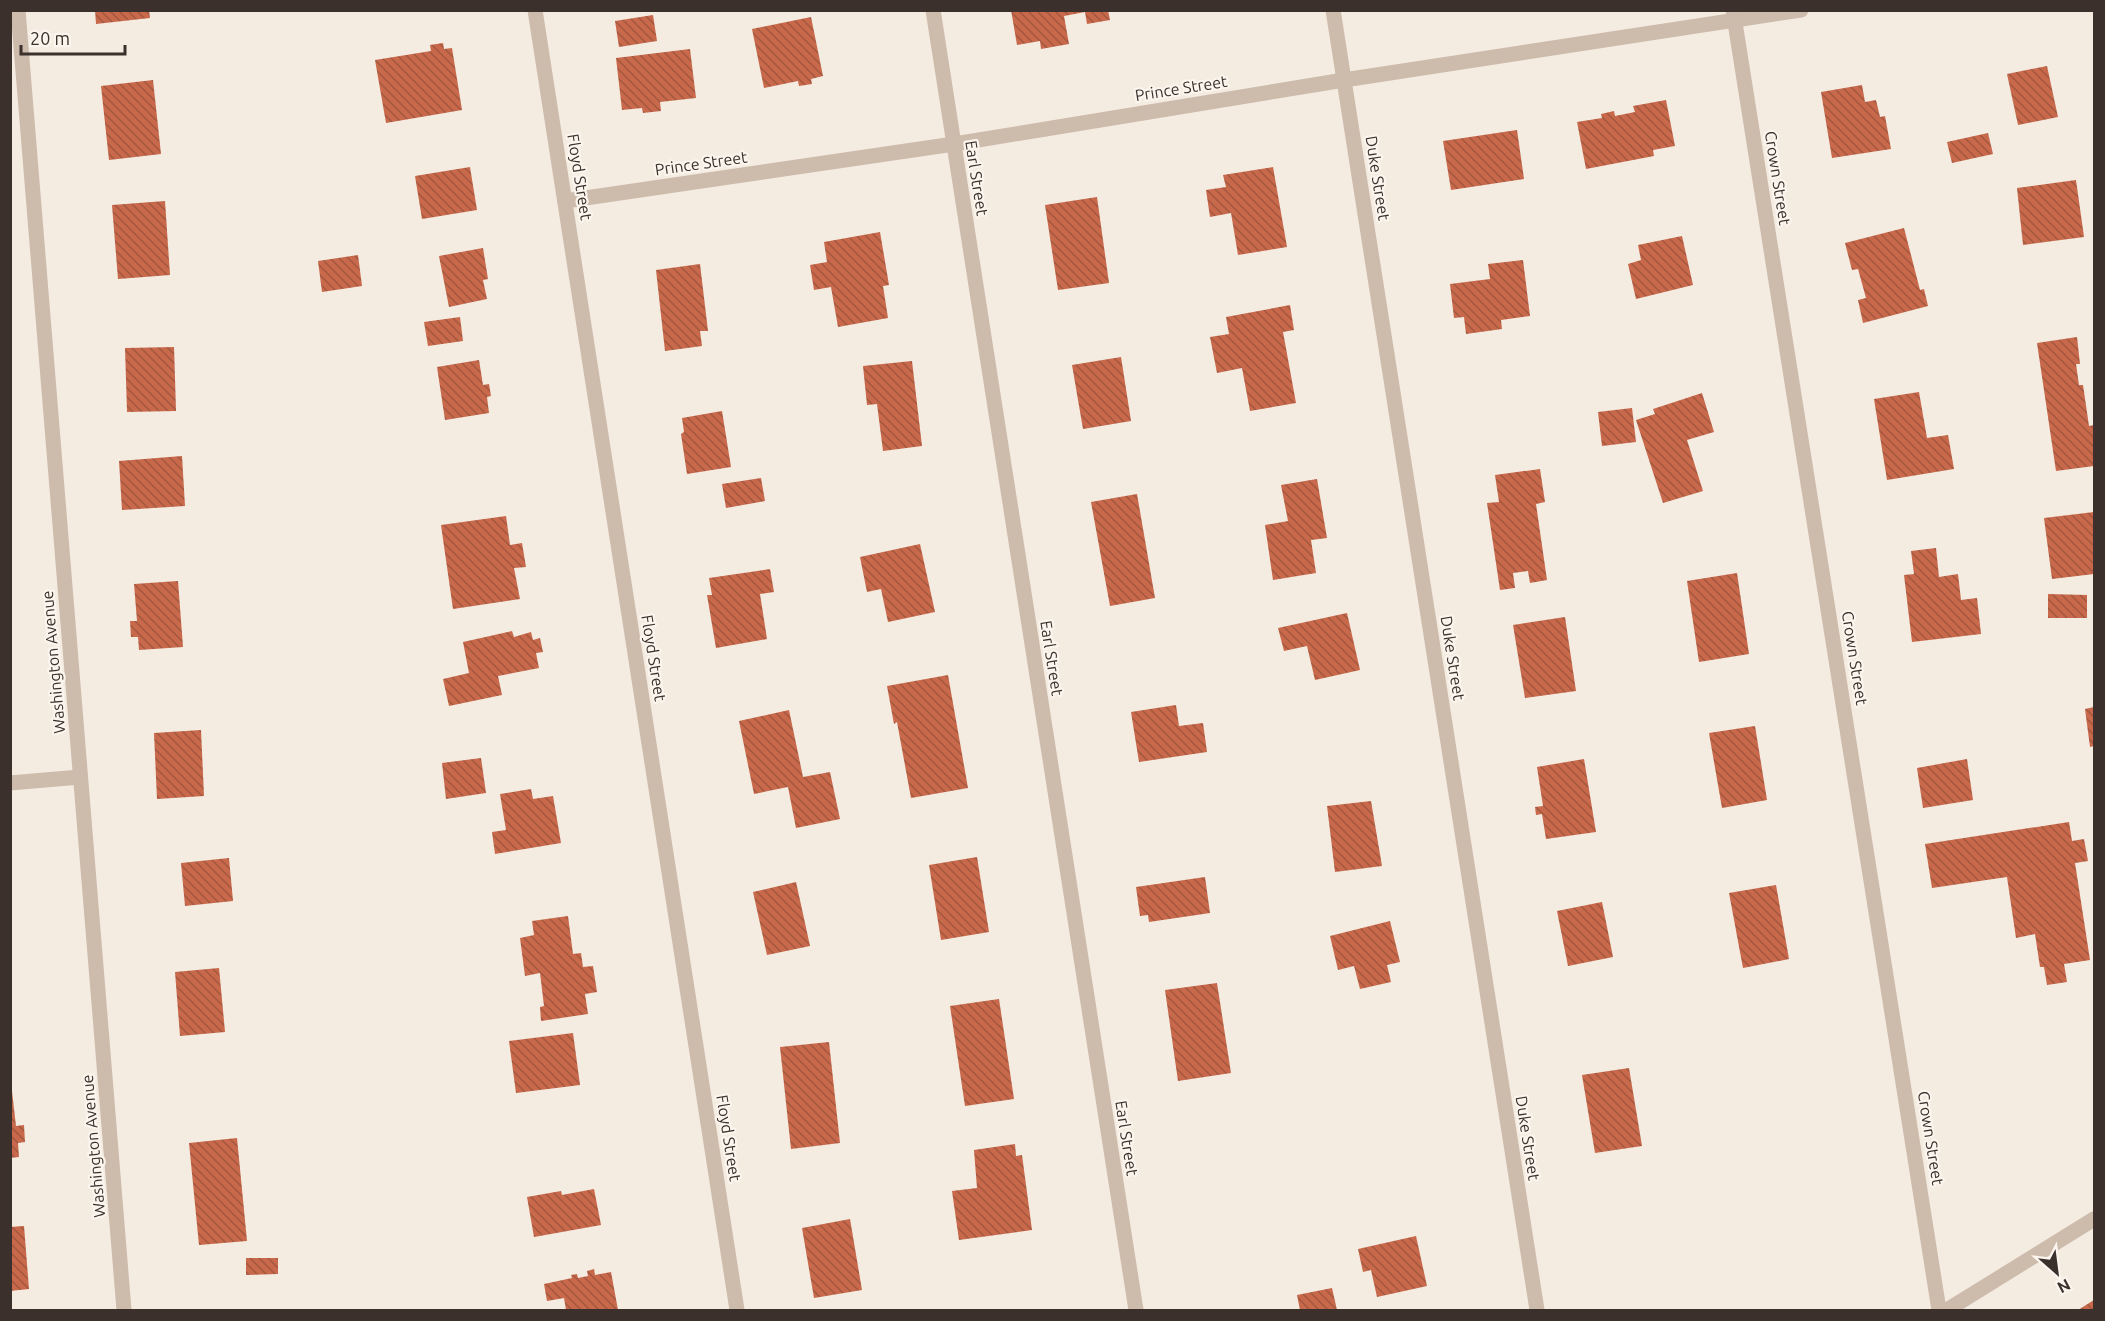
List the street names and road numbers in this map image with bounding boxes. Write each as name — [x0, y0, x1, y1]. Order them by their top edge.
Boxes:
street label: Prince Street — [1134, 72, 1229, 104]
street label: Crown Street — [1762, 130, 1794, 227]
street label: Floyd Street — [564, 132, 596, 222]
street label: Duke Street — [1362, 134, 1394, 222]
street label: Earl Street — [962, 139, 992, 218]
street label: Prince Street — [654, 148, 749, 178]
street label: Washington Avenue — [38, 590, 68, 734]
street label: Crown Street — [1839, 610, 1871, 707]
street label: Floyd Street — [638, 613, 670, 703]
street label: Duke Street — [1437, 614, 1469, 702]
street label: Earl Street — [1037, 619, 1067, 698]
street label: Washington Avenue — [78, 1074, 108, 1218]
street label: Crown Street — [1915, 1090, 1947, 1187]
street label: Floyd Street — [713, 1093, 745, 1183]
street label: Duke Street — [1512, 1094, 1544, 1182]
street label: Earl Street — [1112, 1099, 1142, 1178]

